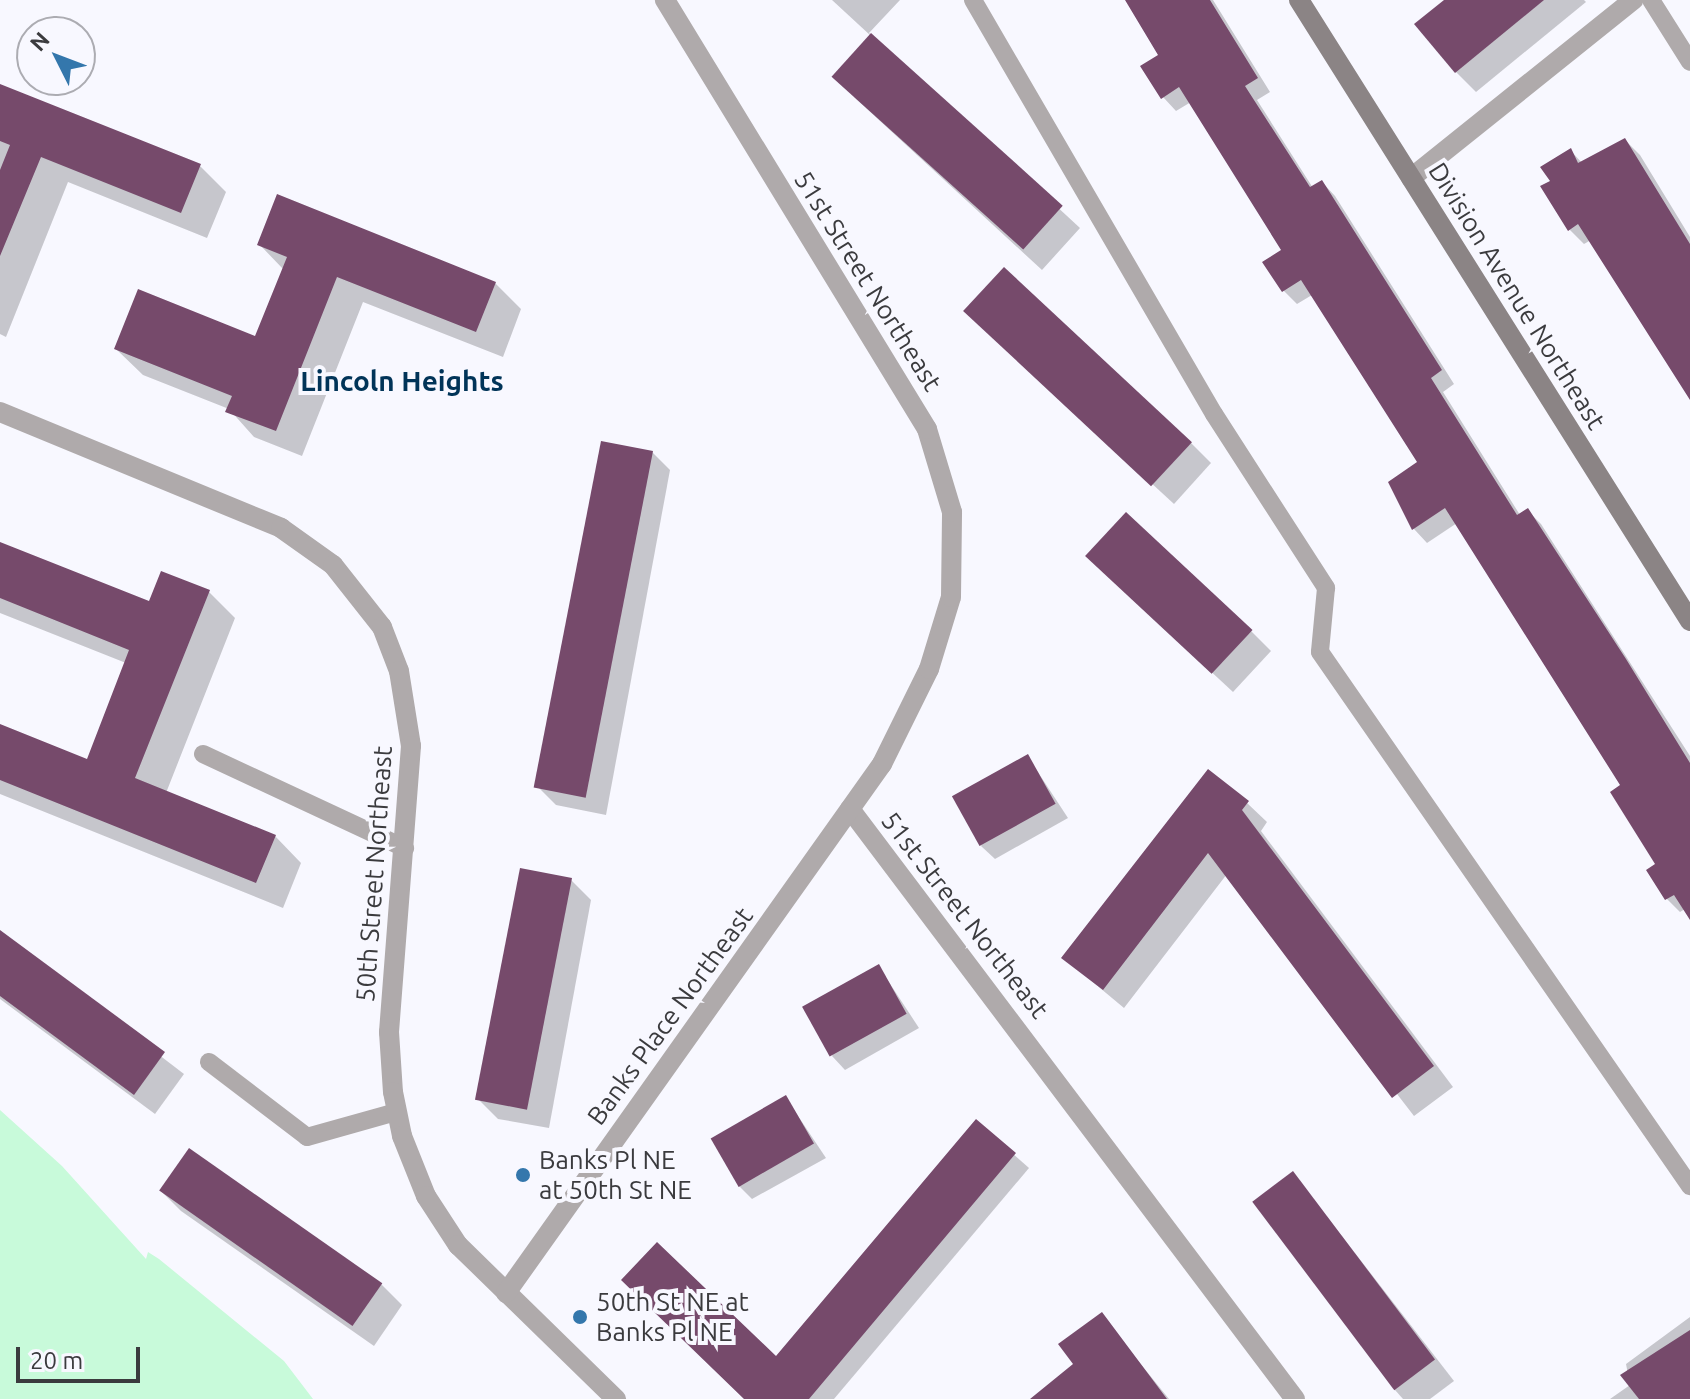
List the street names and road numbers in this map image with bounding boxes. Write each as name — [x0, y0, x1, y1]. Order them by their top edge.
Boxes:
street label: Division Avenue Northeast — [1422, 157, 1612, 435]
street label: 51st Street Northeast — [788, 165, 948, 397]
street label: 50th Street Northeast — [349, 745, 399, 1003]
street label: 51st Street Northeast — [875, 806, 1055, 1024]
street label: Banks Place Northeast — [581, 901, 759, 1131]

